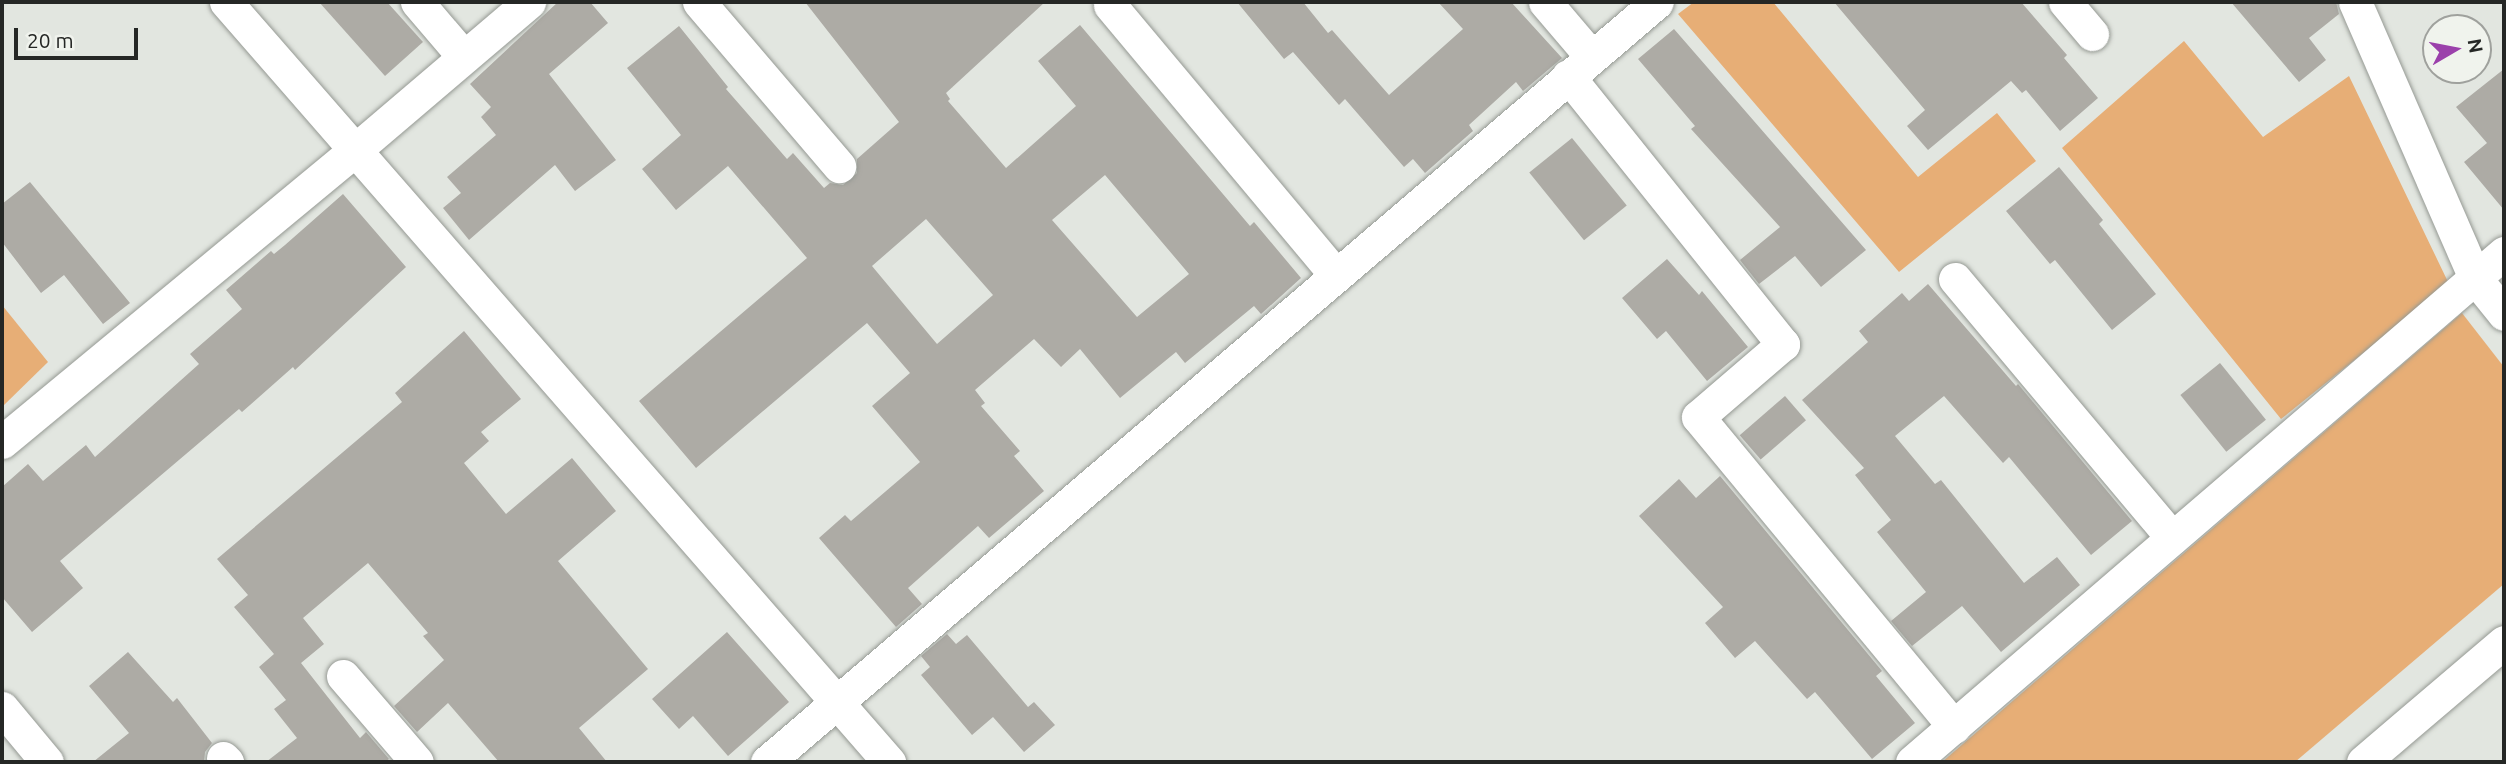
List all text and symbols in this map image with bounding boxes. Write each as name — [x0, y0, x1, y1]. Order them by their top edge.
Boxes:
scale bar — [18, 14, 142, 58]
north arrow — [2422, 14, 2492, 84]
text: 20 m — [27, 28, 74, 52]
text: N — [2464, 37, 2488, 55]

